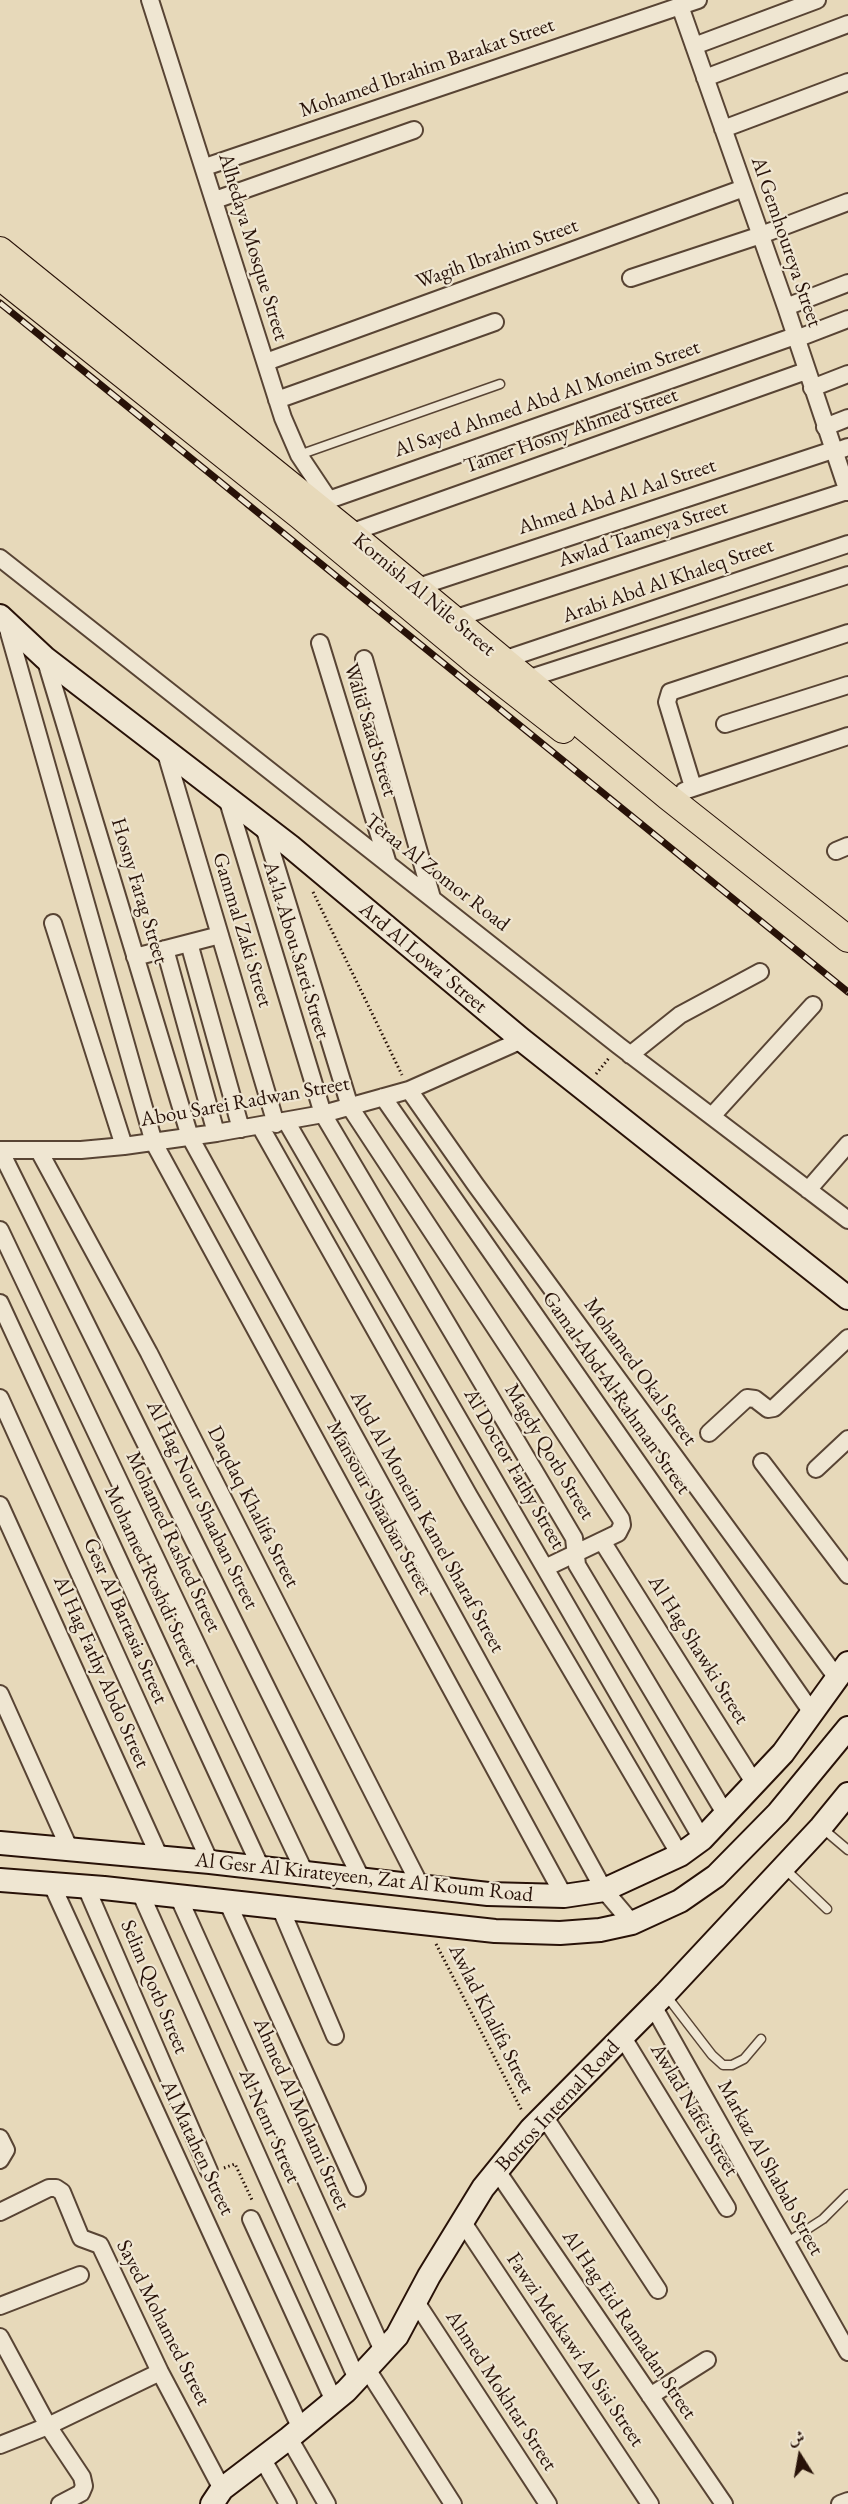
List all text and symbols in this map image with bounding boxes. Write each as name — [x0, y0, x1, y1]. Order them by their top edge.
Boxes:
street label: Mohamed Ibrahim Barakat Street — [296, 12, 558, 124]
street label: Alhedaya Mosque Street — [212, 150, 294, 344]
street label: Al Gemhoureya Street — [745, 153, 827, 331]
street label: Wagih Ibrahim Street — [412, 213, 582, 295]
street label: Al Sayed Ahmed Abd Al Moneim Street — [391, 335, 703, 463]
street label: Tamer Hosny Ahmed Street — [461, 383, 681, 479]
street label: Ahmed Abd Al Aal Street — [515, 453, 719, 541]
street label: Awlad Taameya Street — [555, 495, 731, 573]
street label: Kornish Al Nile Street — [347, 528, 501, 662]
street label: Arabi Abd Al Khaleq Street — [559, 533, 777, 629]
street label: Walid Saad Street — [338, 660, 402, 800]
street label: Teraa Al Zomor Road — [360, 809, 514, 937]
street label: Hosny Farag Street — [105, 815, 173, 967]
street label: Gammal Zaki Street — [207, 850, 277, 1010]
street label: Aa'la Abou Sarei Street — [257, 858, 335, 1042]
street label: Ard Al Lowa' Street — [354, 897, 492, 1019]
street label: Abou Sarei Radwan Street — [139, 1071, 351, 1133]
street label: Gamal Abd Al Rahman Street — [536, 1287, 696, 1499]
street label: Mohamed Okal Street — [578, 1293, 702, 1451]
street label: Magdy Qotb Street — [498, 1379, 600, 1525]
street label: Al Doctor Fathy Street — [458, 1384, 570, 1554]
street label: Abd Al Moneim Kamel Sharaf Street — [344, 1387, 510, 1657]
street label: Al Hag Nour Shaaban Street — [140, 1396, 264, 1614]
street label: Mansour Shaaban Street — [321, 1417, 437, 1599]
street label: Daqdaq Khalifa Street — [201, 1422, 305, 1592]
street label: Mohamed Rashed Street — [120, 1447, 226, 1637]
street label: Mohamed Roshdi Street — [98, 1482, 204, 1670]
street label: Gesr Al Bartasia Street — [77, 1534, 173, 1708]
street label: Al Hag Shawki Street — [642, 1571, 754, 1729]
street label: Al Hag Fathy Abdo Street — [47, 1572, 155, 1772]
street label: Al Gesr Al Kirateyeen, Zat Al Koum Road — [194, 1848, 534, 1908]
street label: Selim Qotb Street — [114, 1916, 194, 2058]
street label: Awlad Khalifa Street — [442, 1940, 540, 2098]
street label: Ahmed Al Mohami Street — [247, 2014, 355, 2214]
street label: Botros Internal Road — [491, 2035, 625, 2177]
street label: Awlad Nafei Street — [644, 2039, 744, 2181]
street label: Al Nemr Street — [233, 2065, 305, 2187]
street label: Al Matahen Street — [155, 2076, 239, 2220]
street label: Markaz Al Shabab Street — [711, 2076, 829, 2260]
street label: Al Hag Eid Ramadan Street — [556, 2226, 702, 2424]
street label: Sayed Mohamed Street — [110, 2236, 216, 2410]
street label: Fawzi Mekkawi Al Sisi Street — [501, 2248, 649, 2452]
street label: Ahmed Mokhtar Street — [440, 2306, 562, 2476]
north arrow — [770, 2426, 830, 2486]
text: ش — [787, 2426, 806, 2450]

